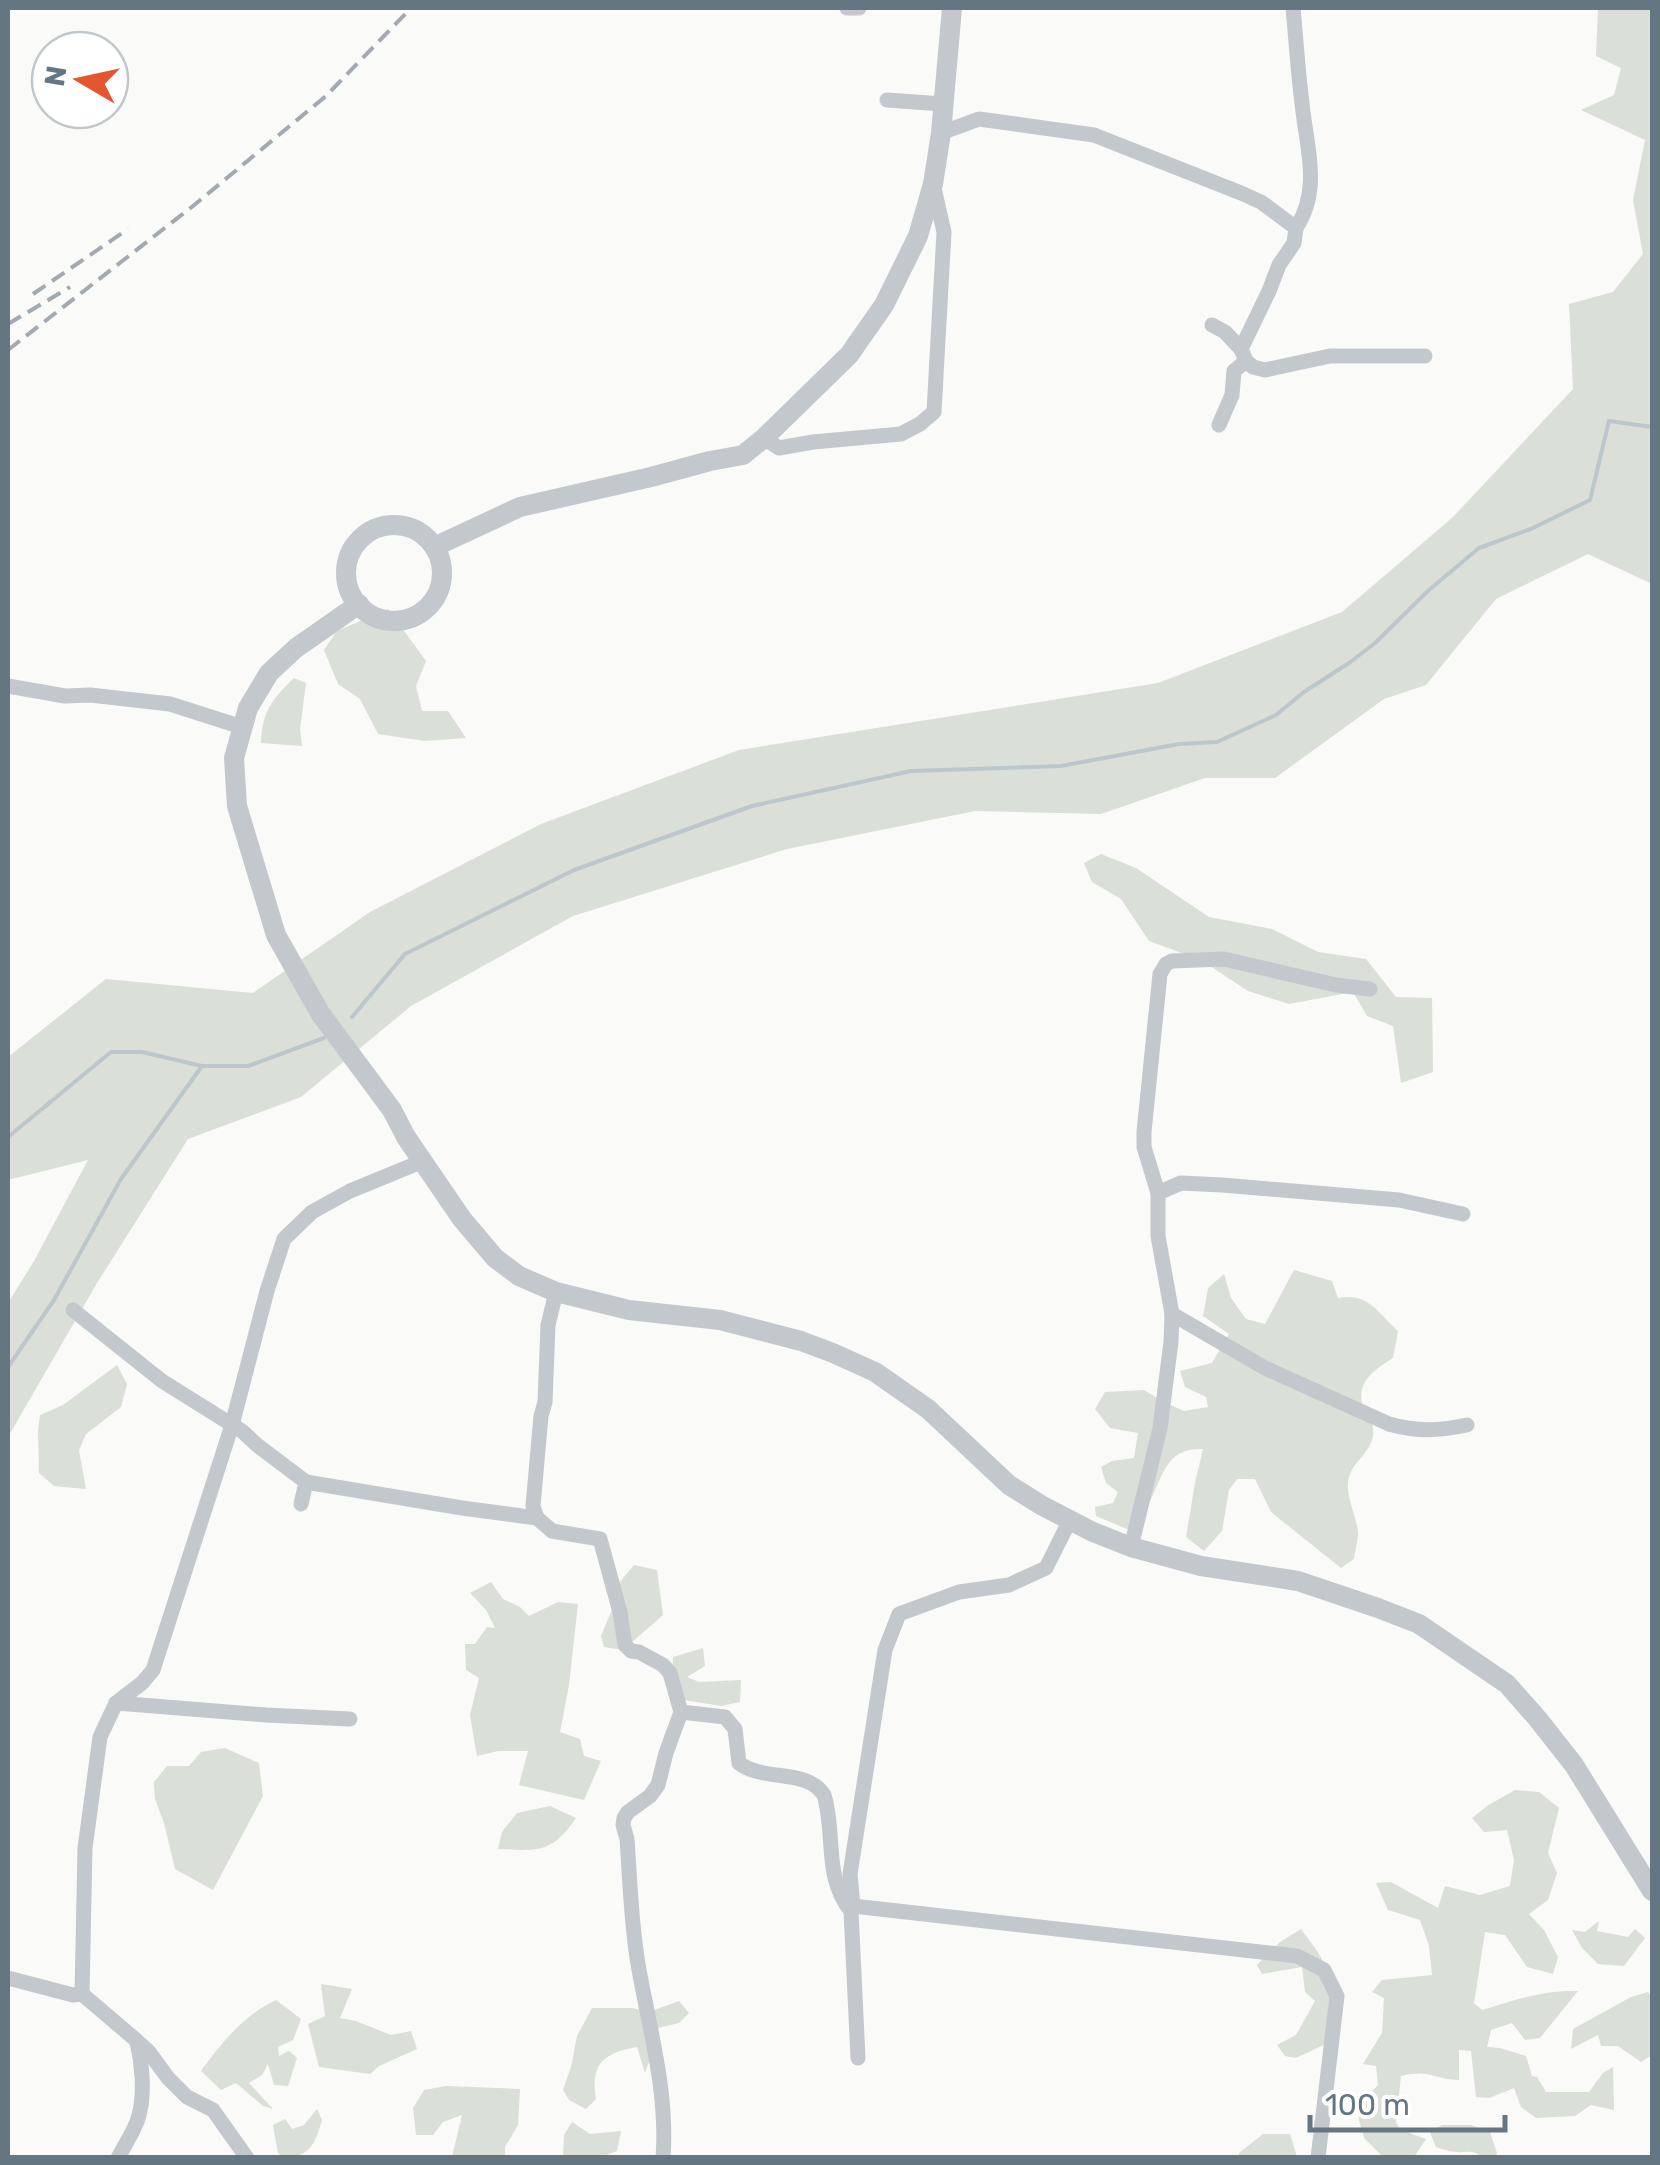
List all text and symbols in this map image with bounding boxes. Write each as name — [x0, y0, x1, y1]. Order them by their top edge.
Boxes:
north arrow — [30, 30, 130, 130]
text: N — [38, 64, 74, 89]
scale bar — [1310, 2070, 1505, 2132]
text: 100 m — [1325, 2087, 1410, 2123]

